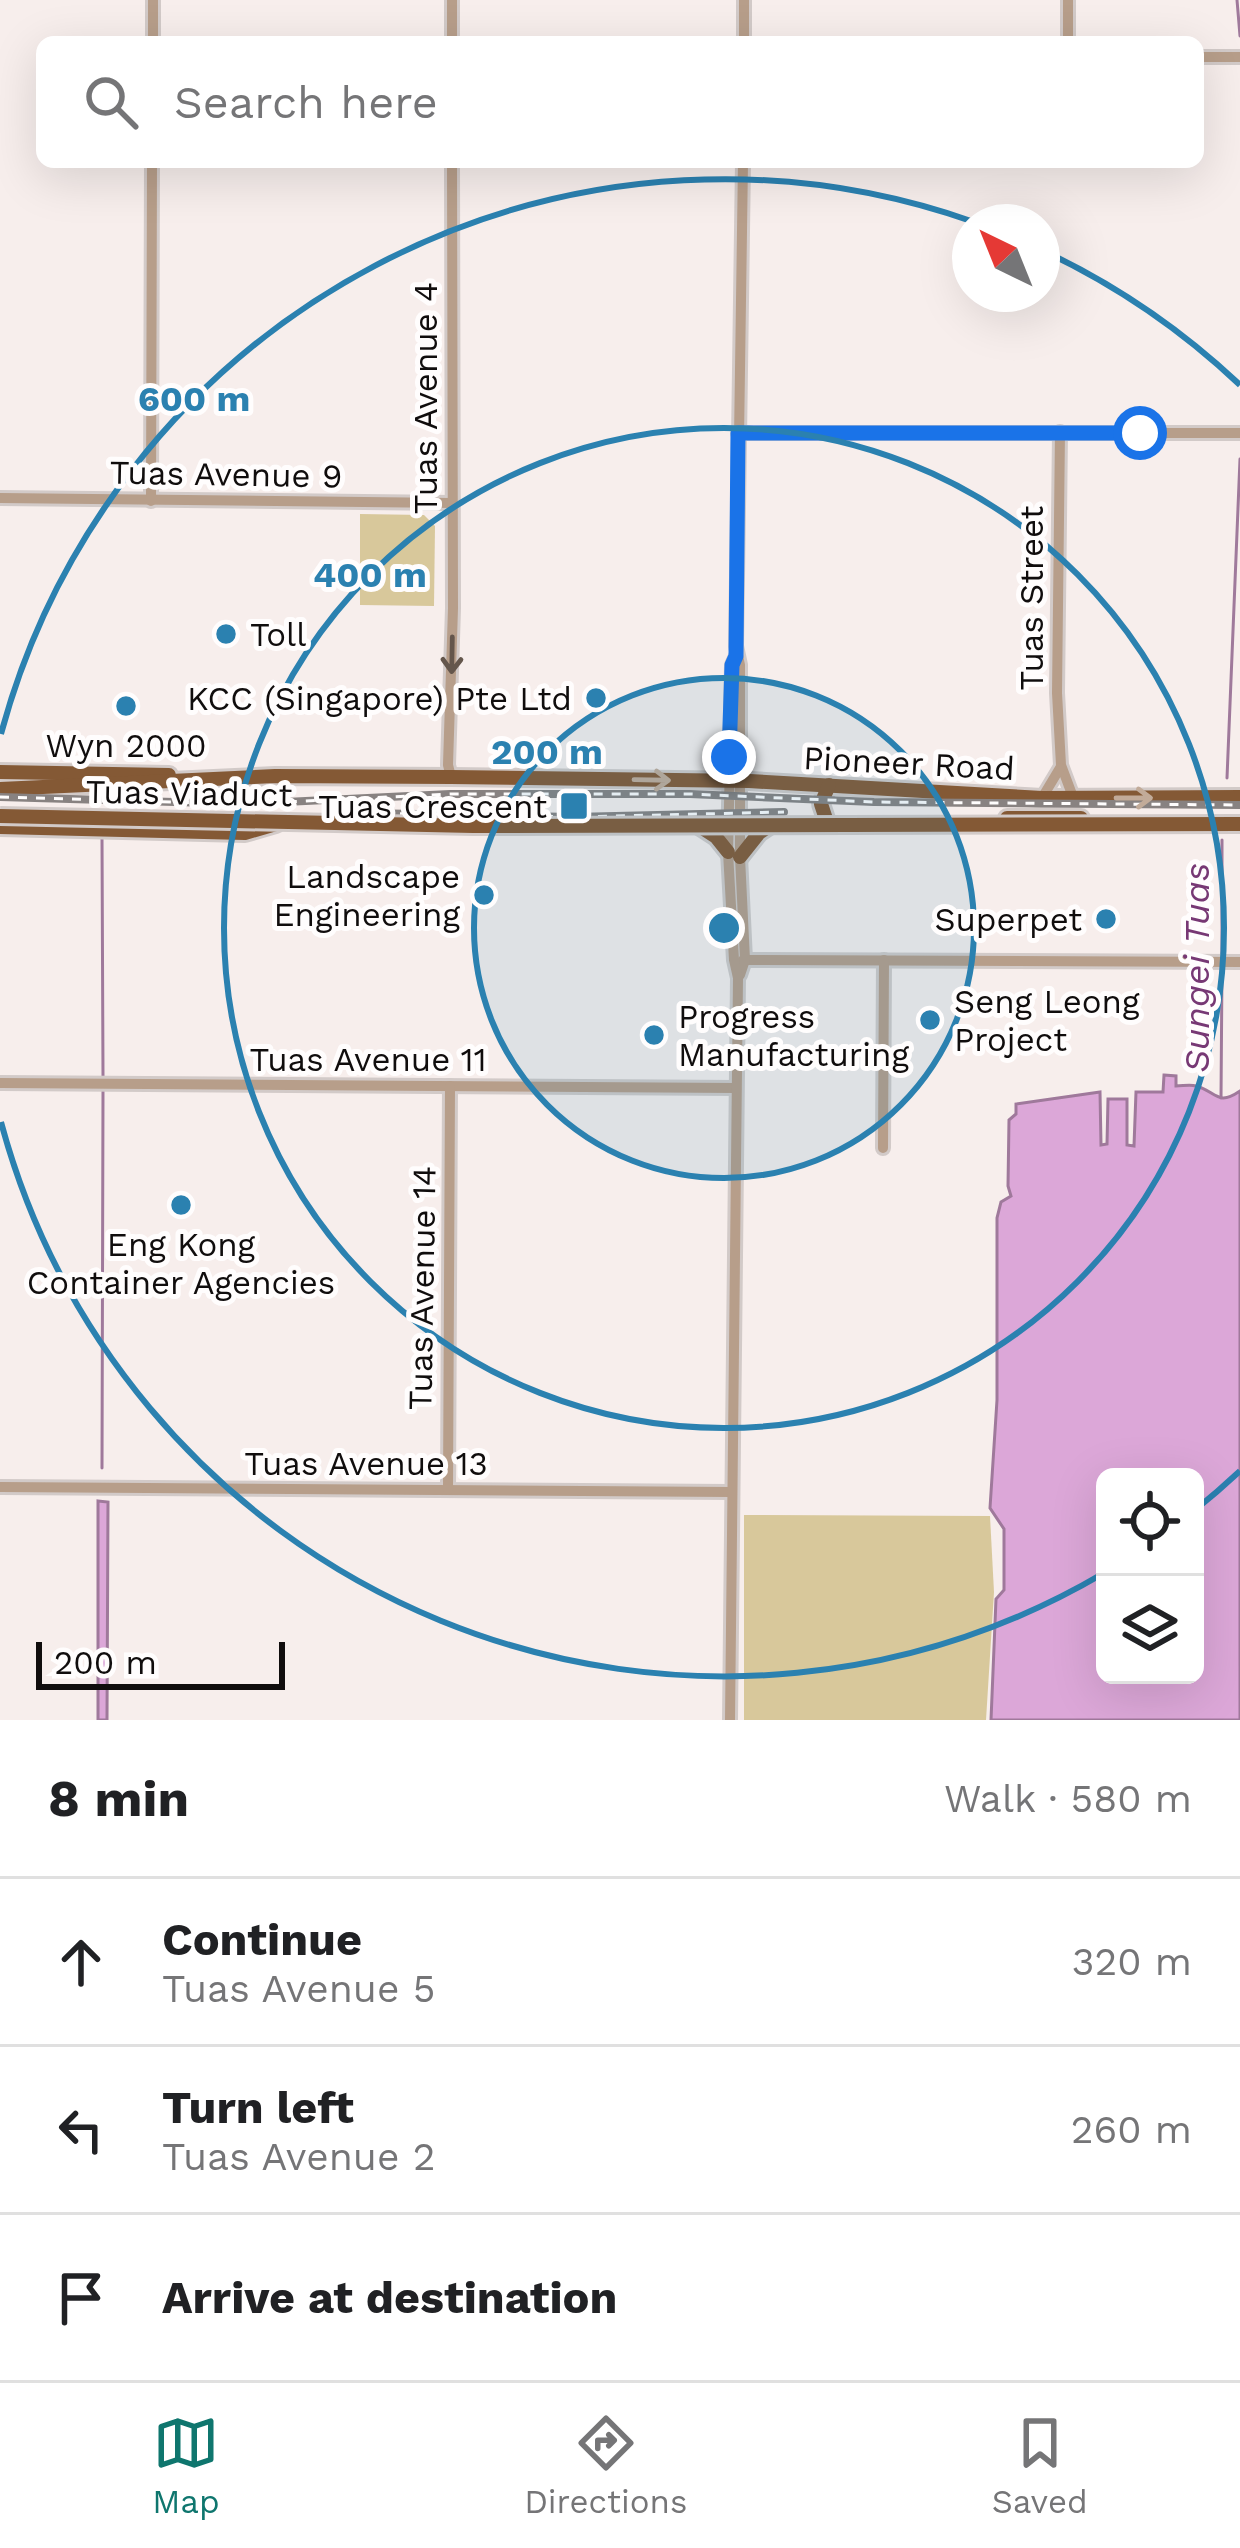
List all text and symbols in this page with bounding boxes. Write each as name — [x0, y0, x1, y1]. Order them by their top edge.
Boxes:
search box — [36, 36, 1204, 168]
icon: search — [78, 69, 144, 135]
text: Search here — [174, 76, 438, 129]
north arrow — [952, 204, 1060, 312]
street label: Tuas Avenue 4 — [406, 282, 445, 514]
text: 600 m — [138, 378, 250, 420]
route start — [1113, 406, 1167, 460]
street label: Tuas Avenue 9 — [109, 452, 343, 496]
street label: Tuas Street — [1012, 505, 1051, 690]
text: 400 m — [313, 554, 427, 596]
place label: Toll — [250, 615, 306, 654]
marker: Toll — [213, 621, 239, 647]
one-way arrow — [441, 635, 464, 674]
place label: KCC (Singapore) Pte Ltd — [187, 679, 572, 718]
marker: KCC (Singapore) Pte Ltd — [583, 685, 609, 711]
marker: Wyn 2000 — [113, 693, 139, 719]
place label: Wyn 2000 — [45, 726, 207, 765]
route end — [702, 730, 756, 784]
text: 200 m — [491, 731, 603, 773]
street label: Pioneer Road — [802, 738, 1016, 788]
one-way arrow — [632, 768, 671, 791]
street label: Tuas Viaduct — [85, 772, 293, 814]
place label: Tuas Crescent — [318, 787, 547, 826]
one-way arrow — [1114, 787, 1153, 809]
marker: Tuas Crescent — [558, 790, 590, 822]
place label: Landscape Engineering — [273, 857, 460, 934]
water label: Sungei Tuas — [1176, 863, 1218, 1073]
marker: Landscape Engineering — [471, 882, 497, 908]
place label: Superpet — [934, 900, 1082, 939]
marker: Superpet — [1093, 906, 1119, 932]
centre of rings — [703, 907, 745, 949]
place label: Seng Leong Project — [954, 982, 1140, 1059]
place label: Progress Manufacturing — [678, 997, 909, 1074]
marker: Seng Leong Project — [917, 1007, 943, 1033]
marker: Progress Manufacturing — [641, 1022, 667, 1048]
street label: Tuas Avenue 11 — [249, 1040, 487, 1079]
street label: Tuas Avenue 14 — [400, 1165, 444, 1411]
marker: Eng Kong Container Agencies — [168, 1192, 194, 1218]
place label: Eng Kong Container Agencies — [27, 1225, 335, 1302]
street label: Tuas Avenue 13 — [244, 1444, 488, 1483]
map controls — [1096, 1468, 1204, 1684]
button: locate — [1096, 1468, 1204, 1576]
button: layers — [1096, 1576, 1204, 1684]
scale bar — [36, 1636, 285, 1689]
text: 200 m — [54, 1643, 157, 1682]
text: 8 min — [48, 1769, 189, 1828]
text: Walk · 580 m — [944, 1776, 1192, 1821]
text: Continue — [162, 1913, 362, 1966]
icon: ahead — [48, 1929, 114, 1995]
text: 320 m — [1072, 1939, 1192, 1984]
text: Tuas Avenue 5 — [162, 1966, 435, 2011]
text: Turn left — [162, 2081, 354, 2134]
icon: left — [48, 2097, 114, 2163]
text: 260 m — [1071, 2107, 1192, 2152]
text: Tuas Avenue 2 — [162, 2134, 435, 2179]
icon: arrive — [48, 2265, 114, 2331]
text: Arrive at destination — [162, 2271, 617, 2324]
tab: Map — [152, 2410, 220, 2521]
tab: Directions — [524, 2410, 687, 2521]
tab: Saved — [992, 2410, 1088, 2521]

